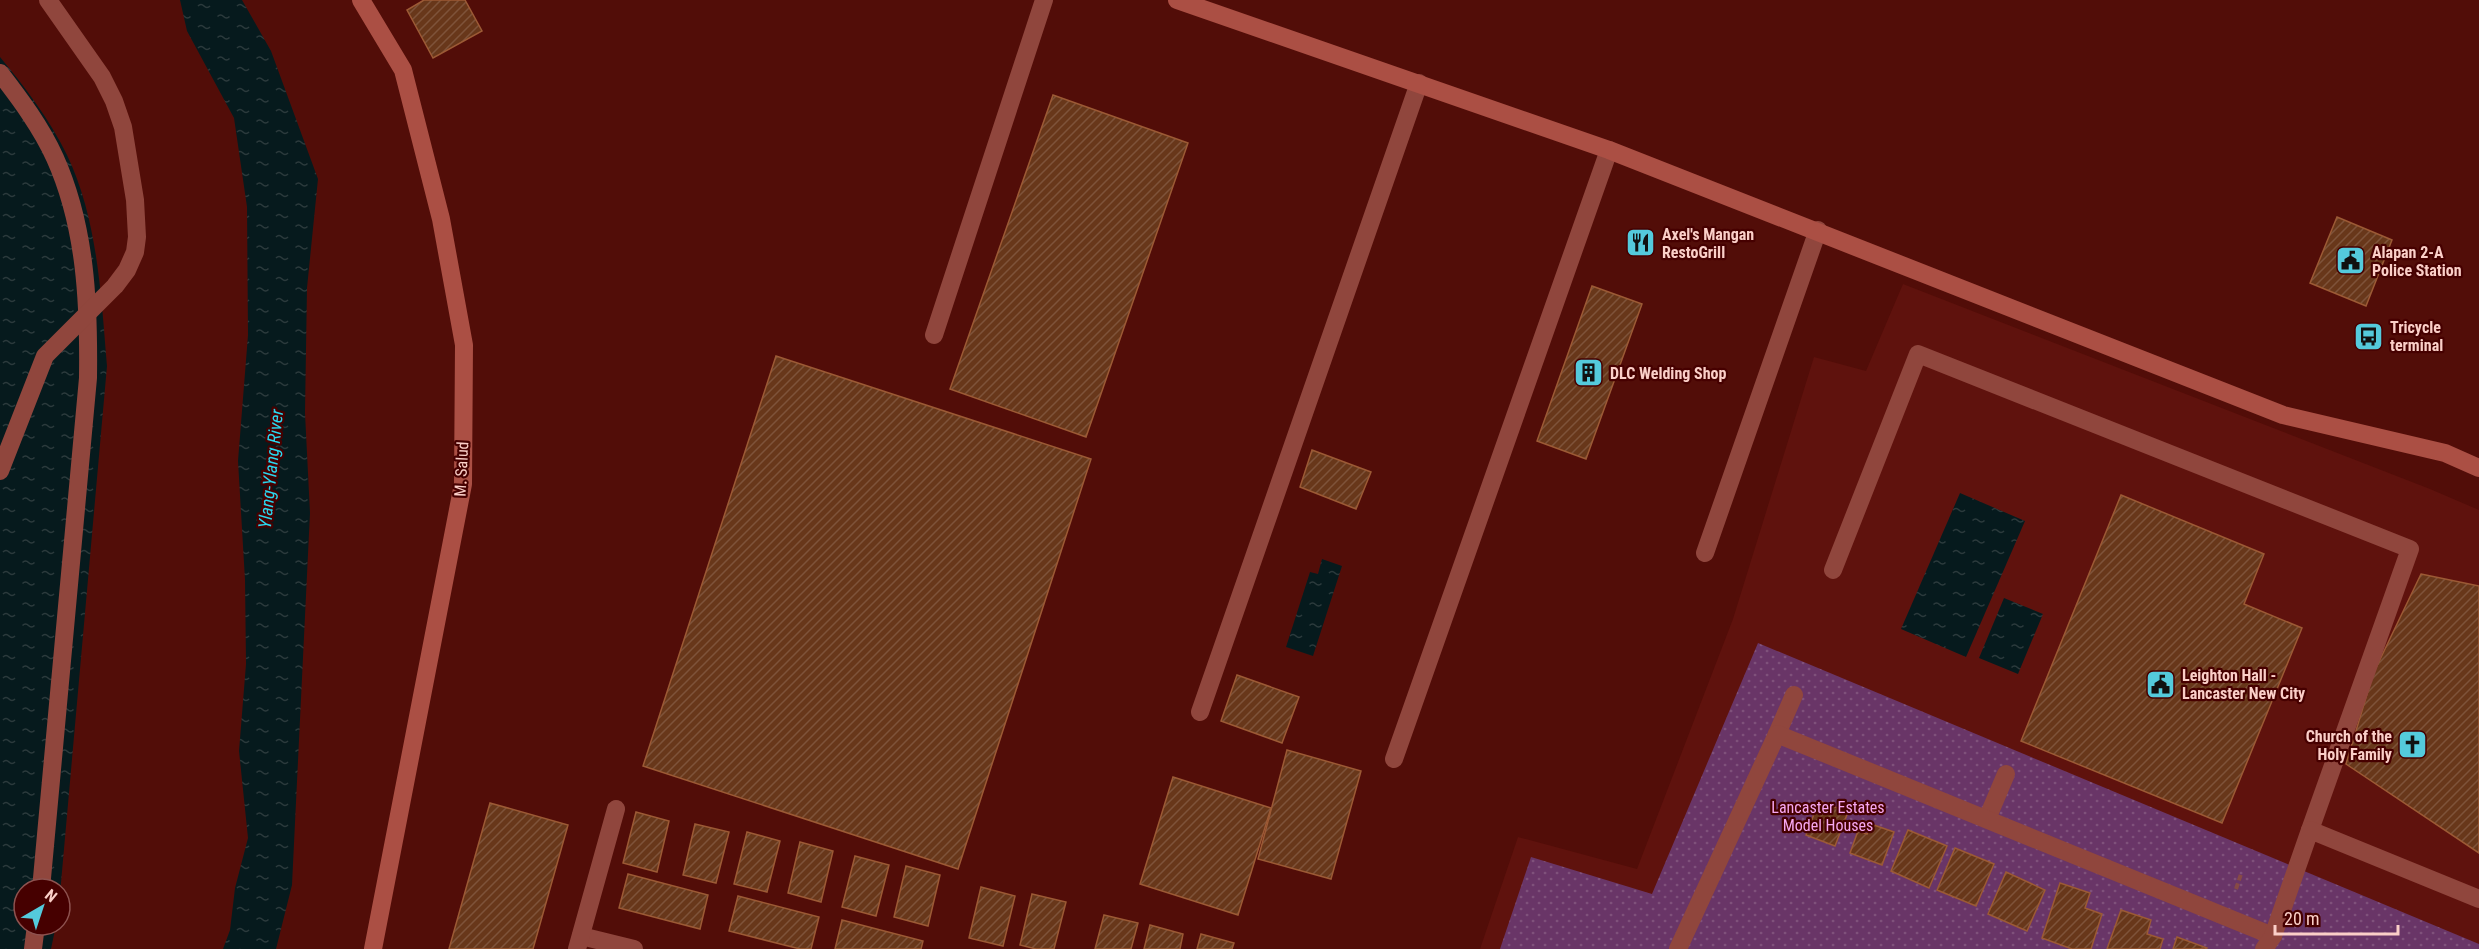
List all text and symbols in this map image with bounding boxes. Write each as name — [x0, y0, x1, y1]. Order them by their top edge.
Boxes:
place label: Axel's Mangan RestoGrill — [1662, 225, 1754, 262]
restaurant icon: Axel's Mangan RestoGrill — [1625, 227, 1657, 259]
place label: Alapan 2-A Police Station — [2372, 243, 2462, 280]
public building icon: Alapan 2-A Police Station — [2335, 245, 2367, 277]
place label: Tricycle terminal — [2390, 318, 2443, 355]
bus stop icon: Tricycle terminal — [2353, 320, 2385, 352]
building icon: DLC Welding Shop — [1573, 357, 1605, 389]
place label: DLC Welding Shop — [1610, 364, 1726, 383]
water label: Ylang-Ylang River — [254, 408, 287, 530]
street label: M. Salud — [451, 441, 472, 497]
place label: Leighton Hall - Lancaster New City — [2182, 666, 2305, 703]
public building icon: Leighton Hall - Lancaster New City — [2145, 668, 2177, 700]
place label: Church of the Holy Family — [2306, 727, 2392, 764]
church icon: Church of the Holy Family — [2397, 729, 2429, 761]
park label: Lancaster Estates Model Houses — [1771, 798, 1885, 835]
north arrow — [12, 877, 72, 937]
text: N — [41, 885, 61, 906]
scale bar — [2275, 898, 2398, 936]
text: 20 m — [2284, 908, 2319, 929]

